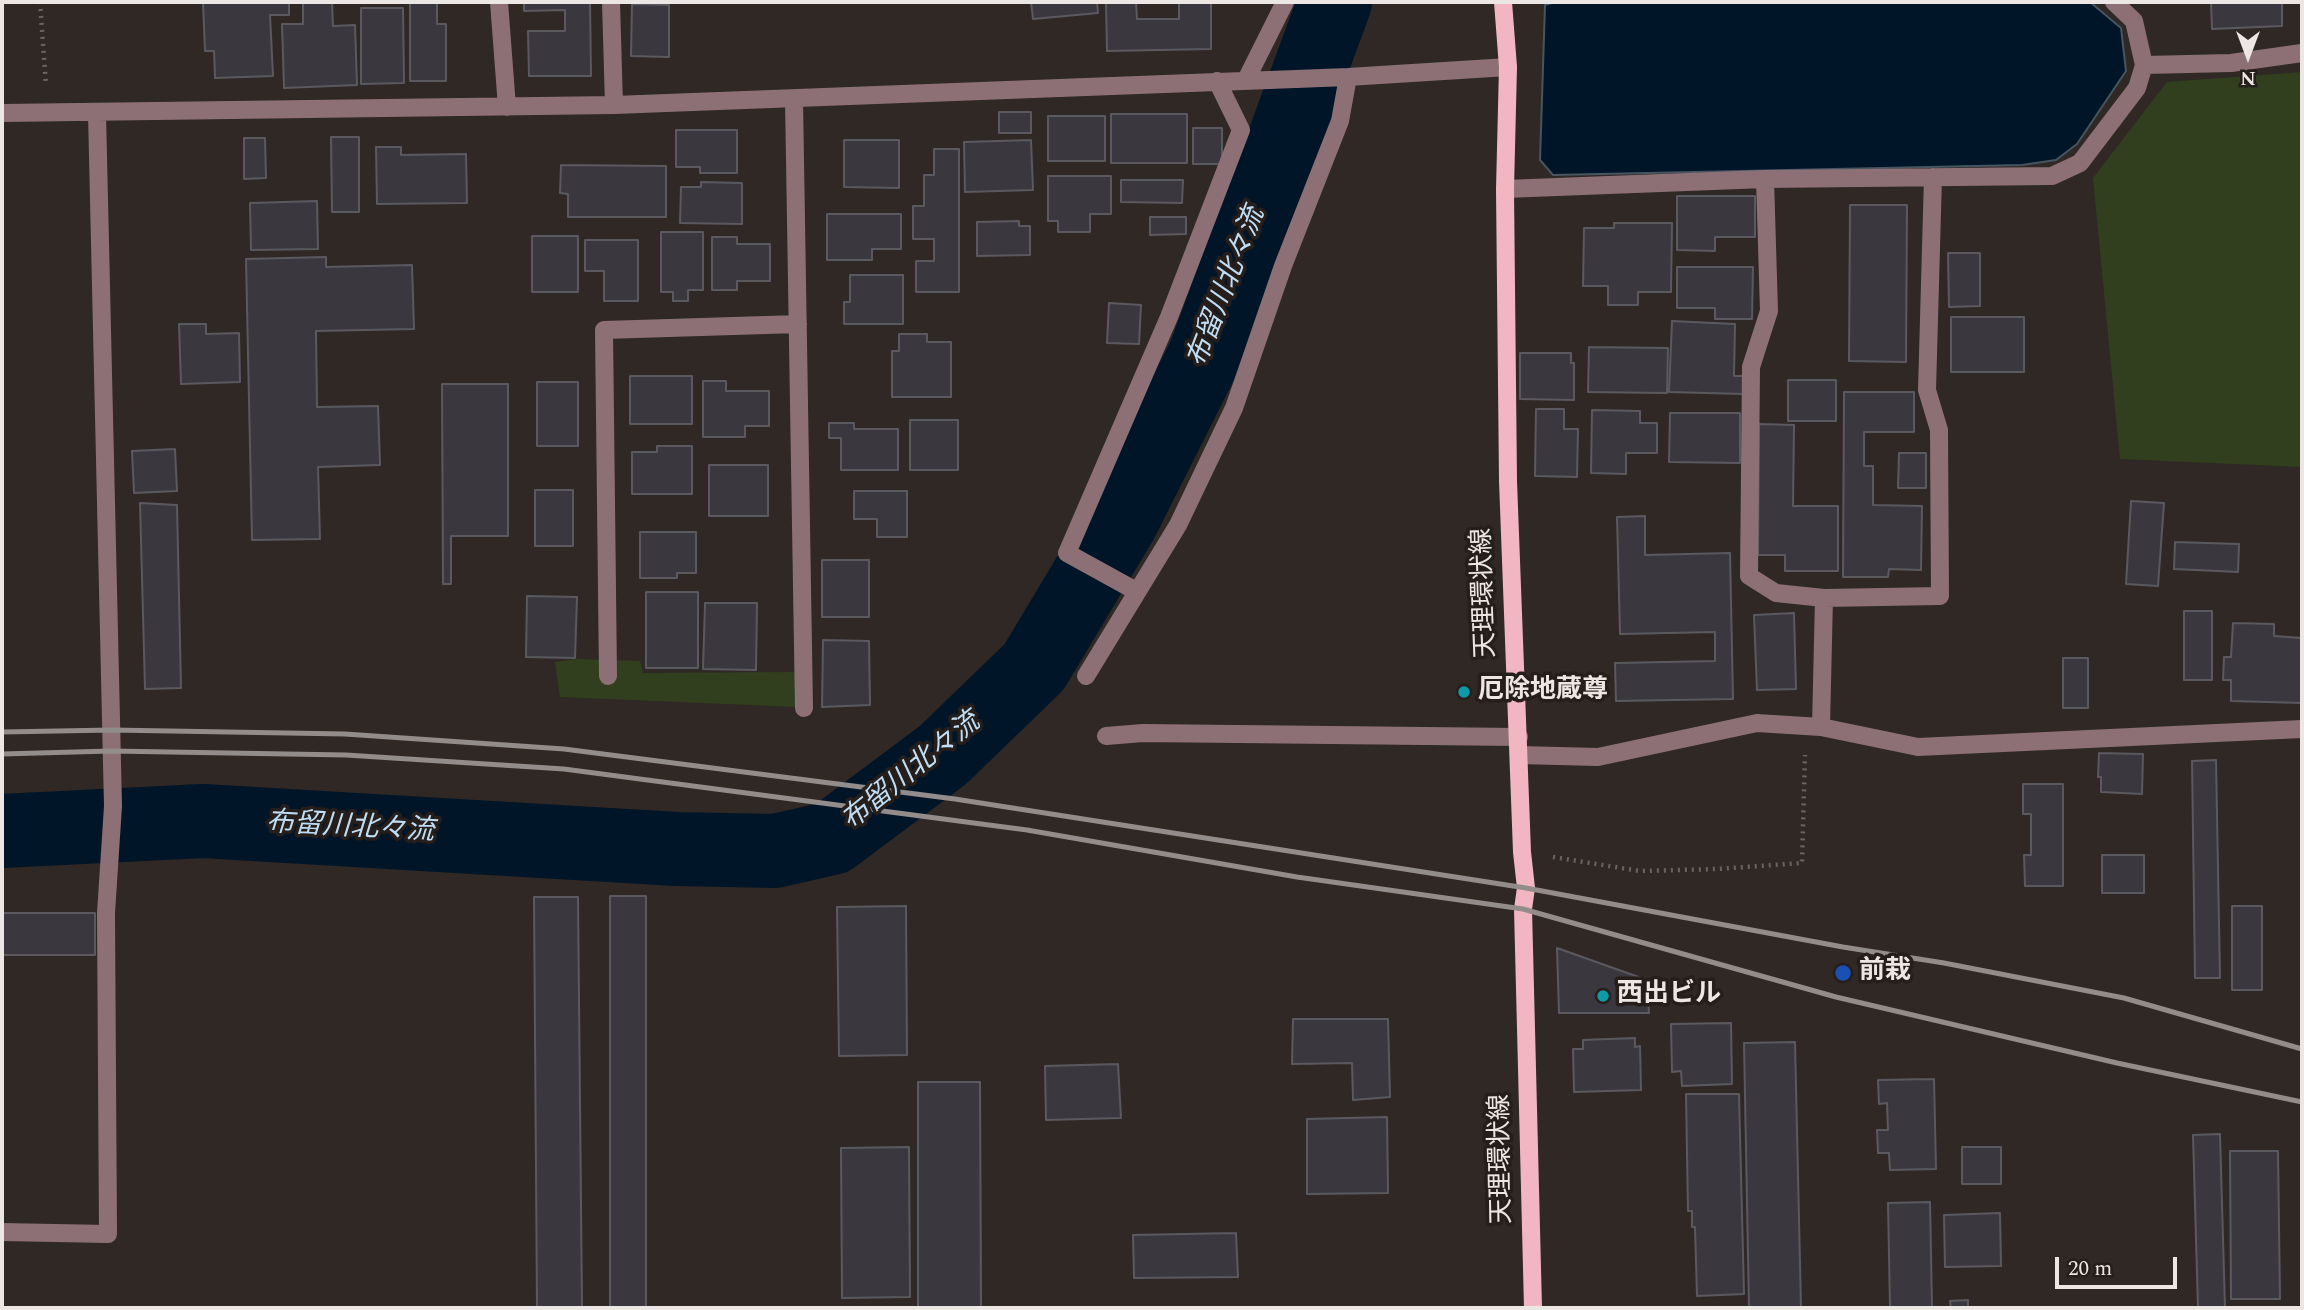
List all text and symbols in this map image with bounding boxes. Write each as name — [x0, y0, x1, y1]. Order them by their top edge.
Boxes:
north arrow — [2213, 21, 2283, 91]
text: N — [2240, 63, 2256, 92]
water label: 布留川北々流 — [1182, 204, 1274, 372]
street label: 天理環状線 — [1468, 527, 1504, 659]
place label: 厄除地蔵尊 — [1478, 676, 1608, 708]
marker: 厄除地蔵尊 — [1456, 684, 1472, 700]
water label: 布留川北々流 — [836, 707, 988, 839]
water label: 布留川北々流 — [265, 808, 435, 850]
place label: 前栽 — [1859, 957, 1911, 989]
marker: 前栽 — [1833, 963, 1853, 983]
place label: 西出ビル — [1617, 980, 1721, 1012]
marker: 西出ビル — [1595, 988, 1611, 1004]
street label: 天理環状線 — [1486, 1094, 1520, 1224]
scale bar — [2059, 1244, 2182, 1288]
text: 20 m — [2068, 1253, 2112, 1285]

